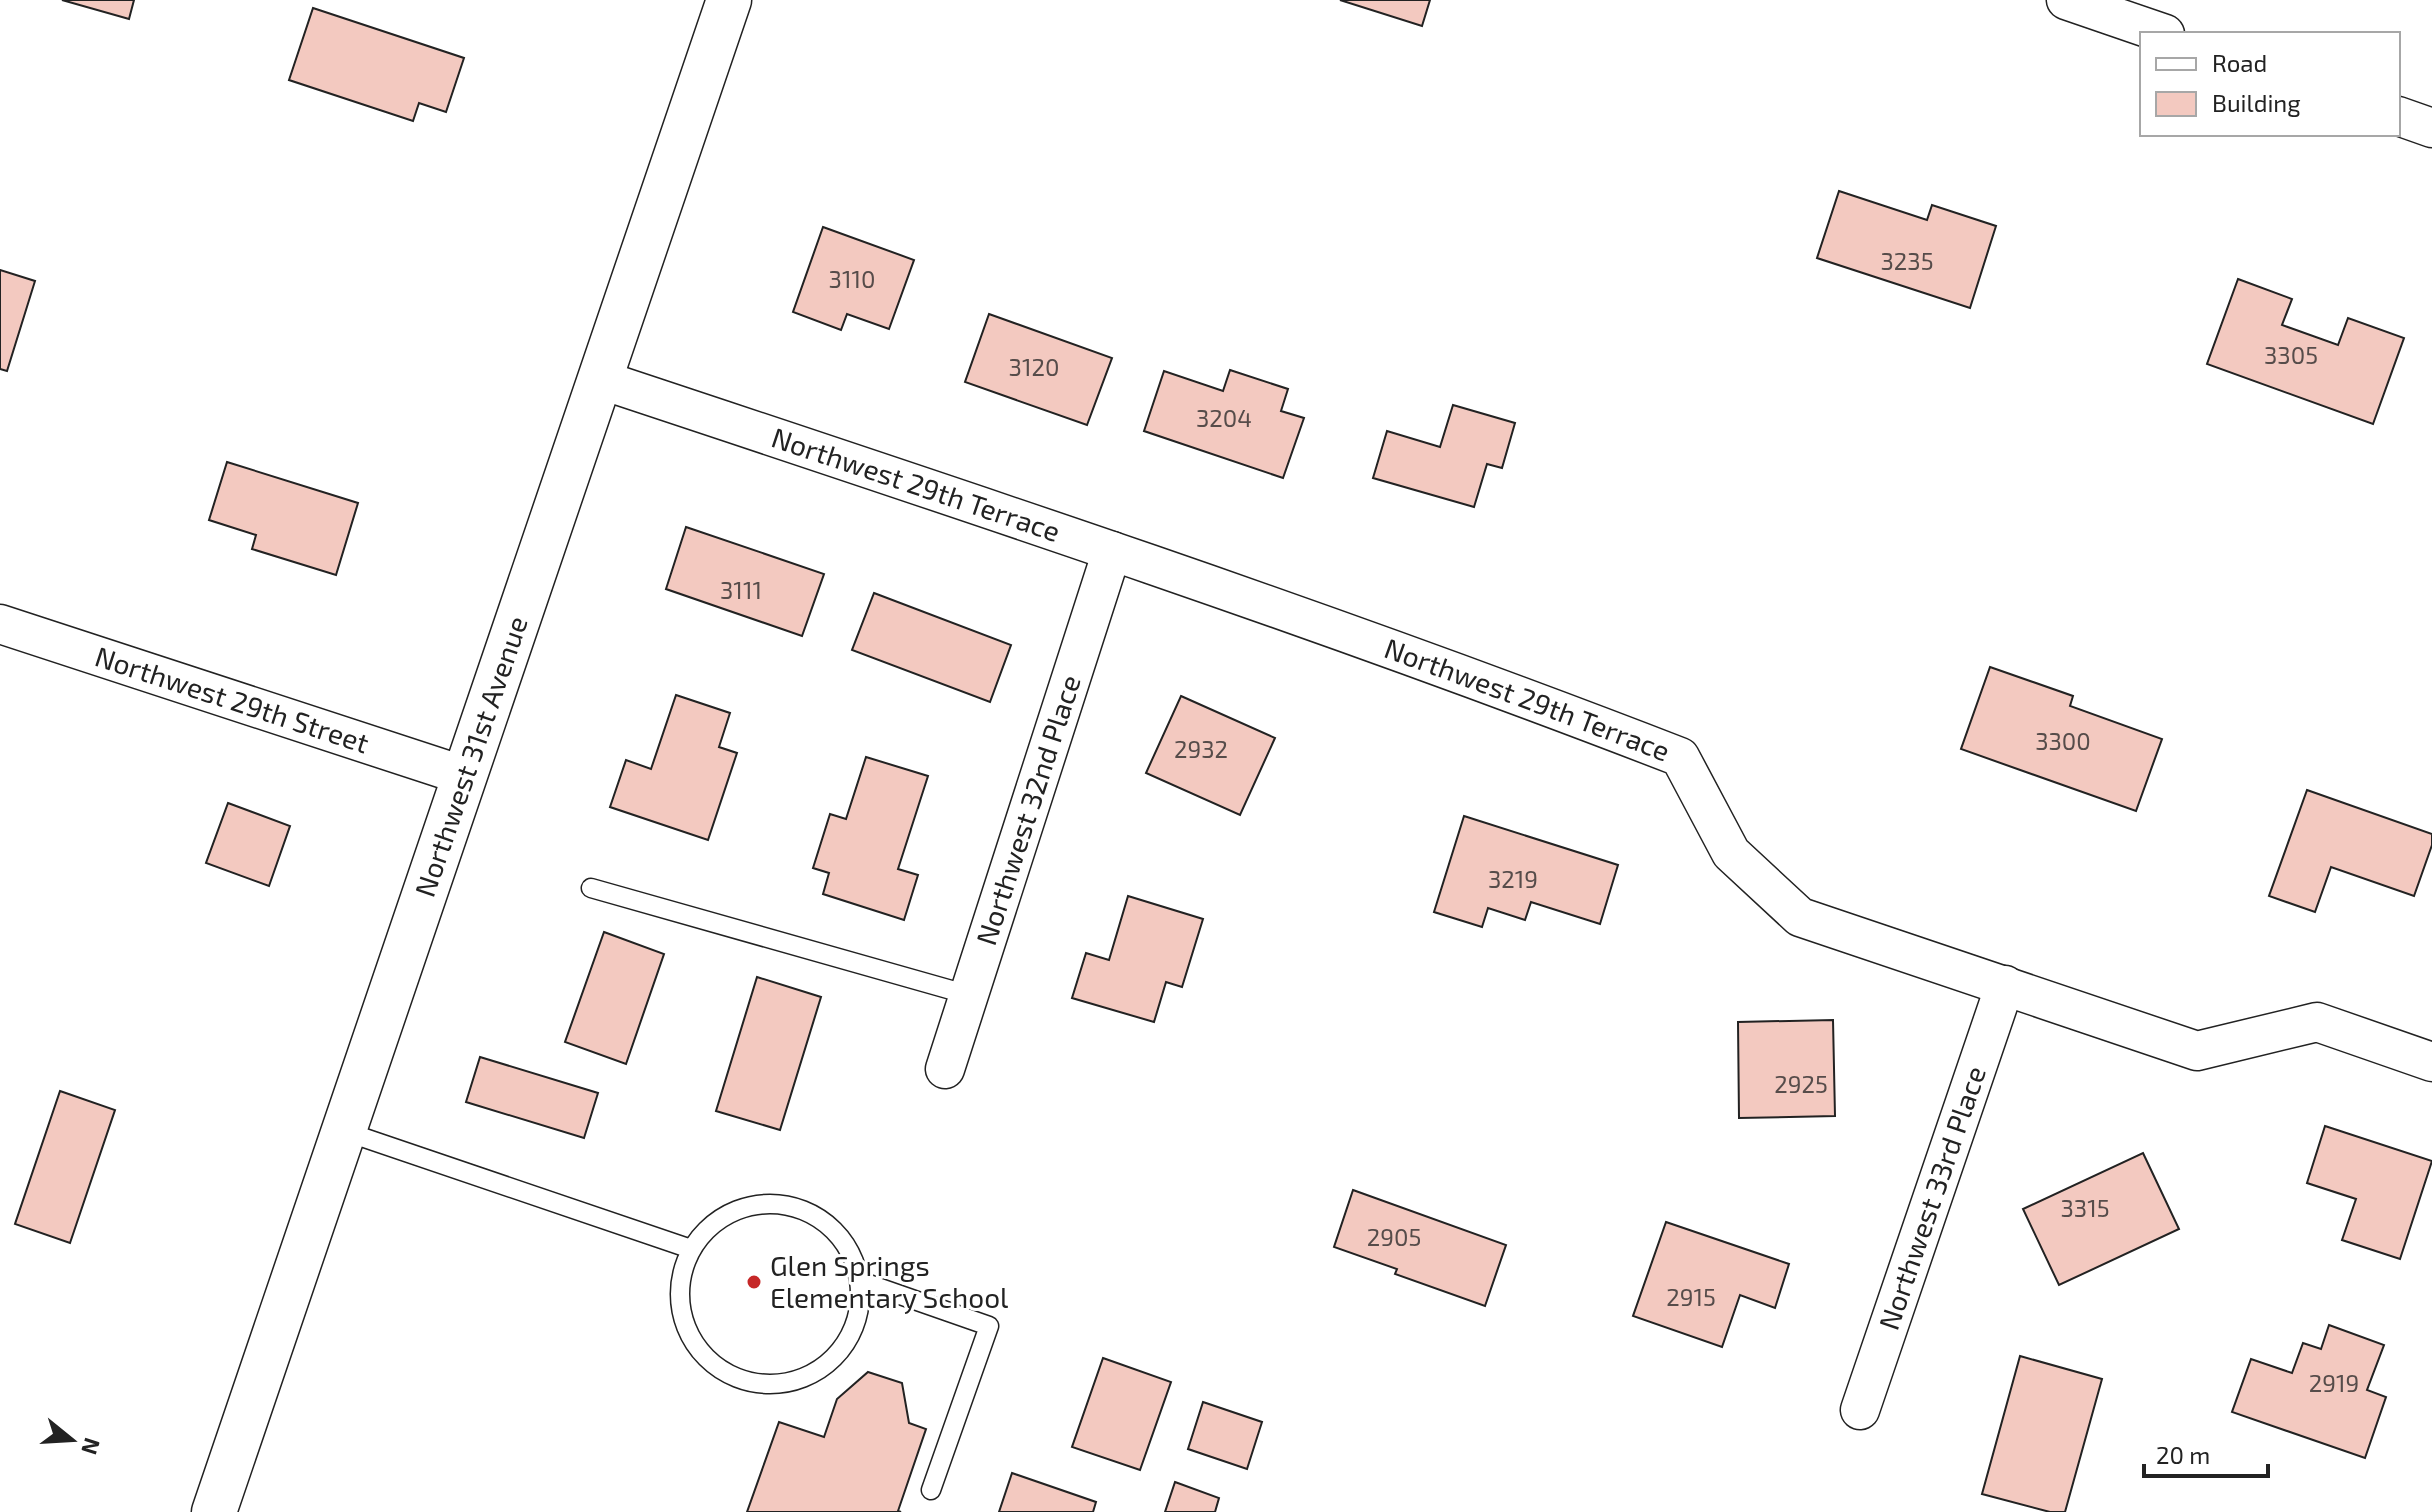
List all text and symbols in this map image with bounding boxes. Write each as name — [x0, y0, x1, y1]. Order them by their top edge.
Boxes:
legend — [2140, 32, 2400, 136]
text: Road — [2212, 48, 2267, 77]
text: Building — [2212, 88, 2301, 117]
house number: 3235 — [1880, 246, 1934, 275]
house number: 3110 — [829, 264, 875, 293]
house number: 3305 — [2264, 340, 2318, 369]
house number: 3120 — [1009, 352, 1059, 381]
house number: 3204 — [1196, 403, 1252, 432]
street label: Northwest 29th Terrace — [768, 420, 1065, 548]
house number: 3111 — [720, 575, 762, 604]
street label: Northwest 31st Avenue — [407, 612, 534, 901]
street label: Northwest 29th Terrace — [1380, 630, 1675, 767]
street label: Northwest 29th Street — [91, 638, 373, 759]
street label: Northwest 32nd Place — [968, 671, 1087, 949]
house number: 3300 — [2035, 726, 2091, 755]
house number: 2932 — [1174, 734, 1228, 763]
house number: 3219 — [1488, 864, 1538, 893]
street label: Northwest 33rd Place — [1871, 1061, 1992, 1334]
house number: 2925 — [1774, 1069, 1828, 1098]
house number: 3315 — [2060, 1193, 2110, 1222]
house number: 2905 — [1367, 1222, 1421, 1251]
place label: Glen Springs Elementary School — [770, 1248, 1009, 1314]
marker: Glen Springs Elementary School — [745, 1273, 763, 1291]
house number: 2915 — [1666, 1282, 1716, 1311]
house number: 2919 — [2309, 1368, 2359, 1397]
north arrow — [32, 1400, 112, 1480]
scale bar — [2144, 1428, 2268, 1478]
text: N — [77, 1435, 107, 1458]
text: 20 m — [2156, 1440, 2210, 1469]

